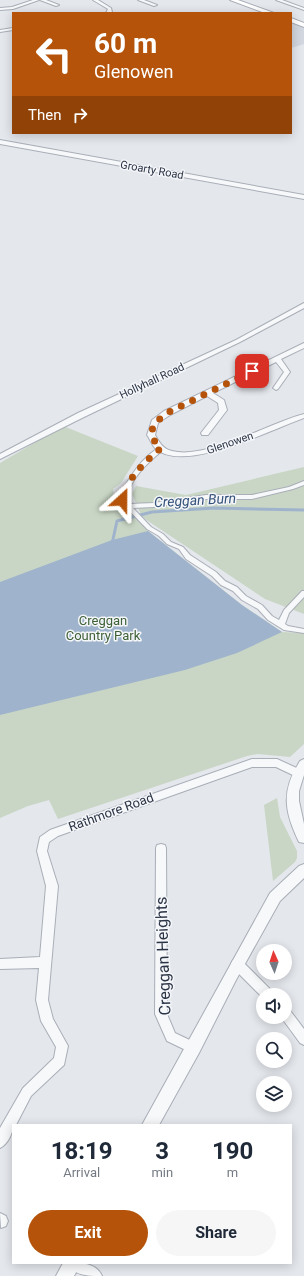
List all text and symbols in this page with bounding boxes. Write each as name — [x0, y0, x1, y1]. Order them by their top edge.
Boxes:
text: 60 m — [94, 27, 157, 60]
icon: left — [28, 28, 80, 80]
text: Glenowen — [94, 61, 173, 82]
icon: right — [69, 104, 91, 126]
text: Then — [28, 106, 61, 124]
street label: Groarty Road — [119, 158, 185, 182]
pin — [235, 354, 269, 388]
street label: Hollyhall Road — [118, 360, 186, 402]
icon: arrive — [241, 360, 263, 382]
street label: Glenowen — [205, 429, 255, 457]
position arrow — [101, 479, 143, 521]
water label: Creggan Burn — [154, 490, 236, 510]
park label: Creggan Country Park — [66, 613, 141, 643]
street label: Rathmore Road — [66, 790, 156, 834]
street label: Creggan Heights — [151, 896, 175, 1016]
north arrow — [256, 944, 292, 980]
map controls — [256, 944, 292, 1112]
button: sound — [256, 988, 292, 1024]
button: search — [256, 1032, 292, 1068]
button: layers — [256, 1076, 292, 1112]
text: 18:19 — [51, 1137, 113, 1165]
text: 3 — [155, 1137, 169, 1165]
text: 190 — [212, 1137, 253, 1165]
text: Arrival — [63, 1165, 100, 1180]
text: min — [151, 1165, 173, 1180]
text: m — [227, 1165, 238, 1180]
button: Exit — [28, 1210, 148, 1256]
button: Share — [156, 1210, 276, 1256]

